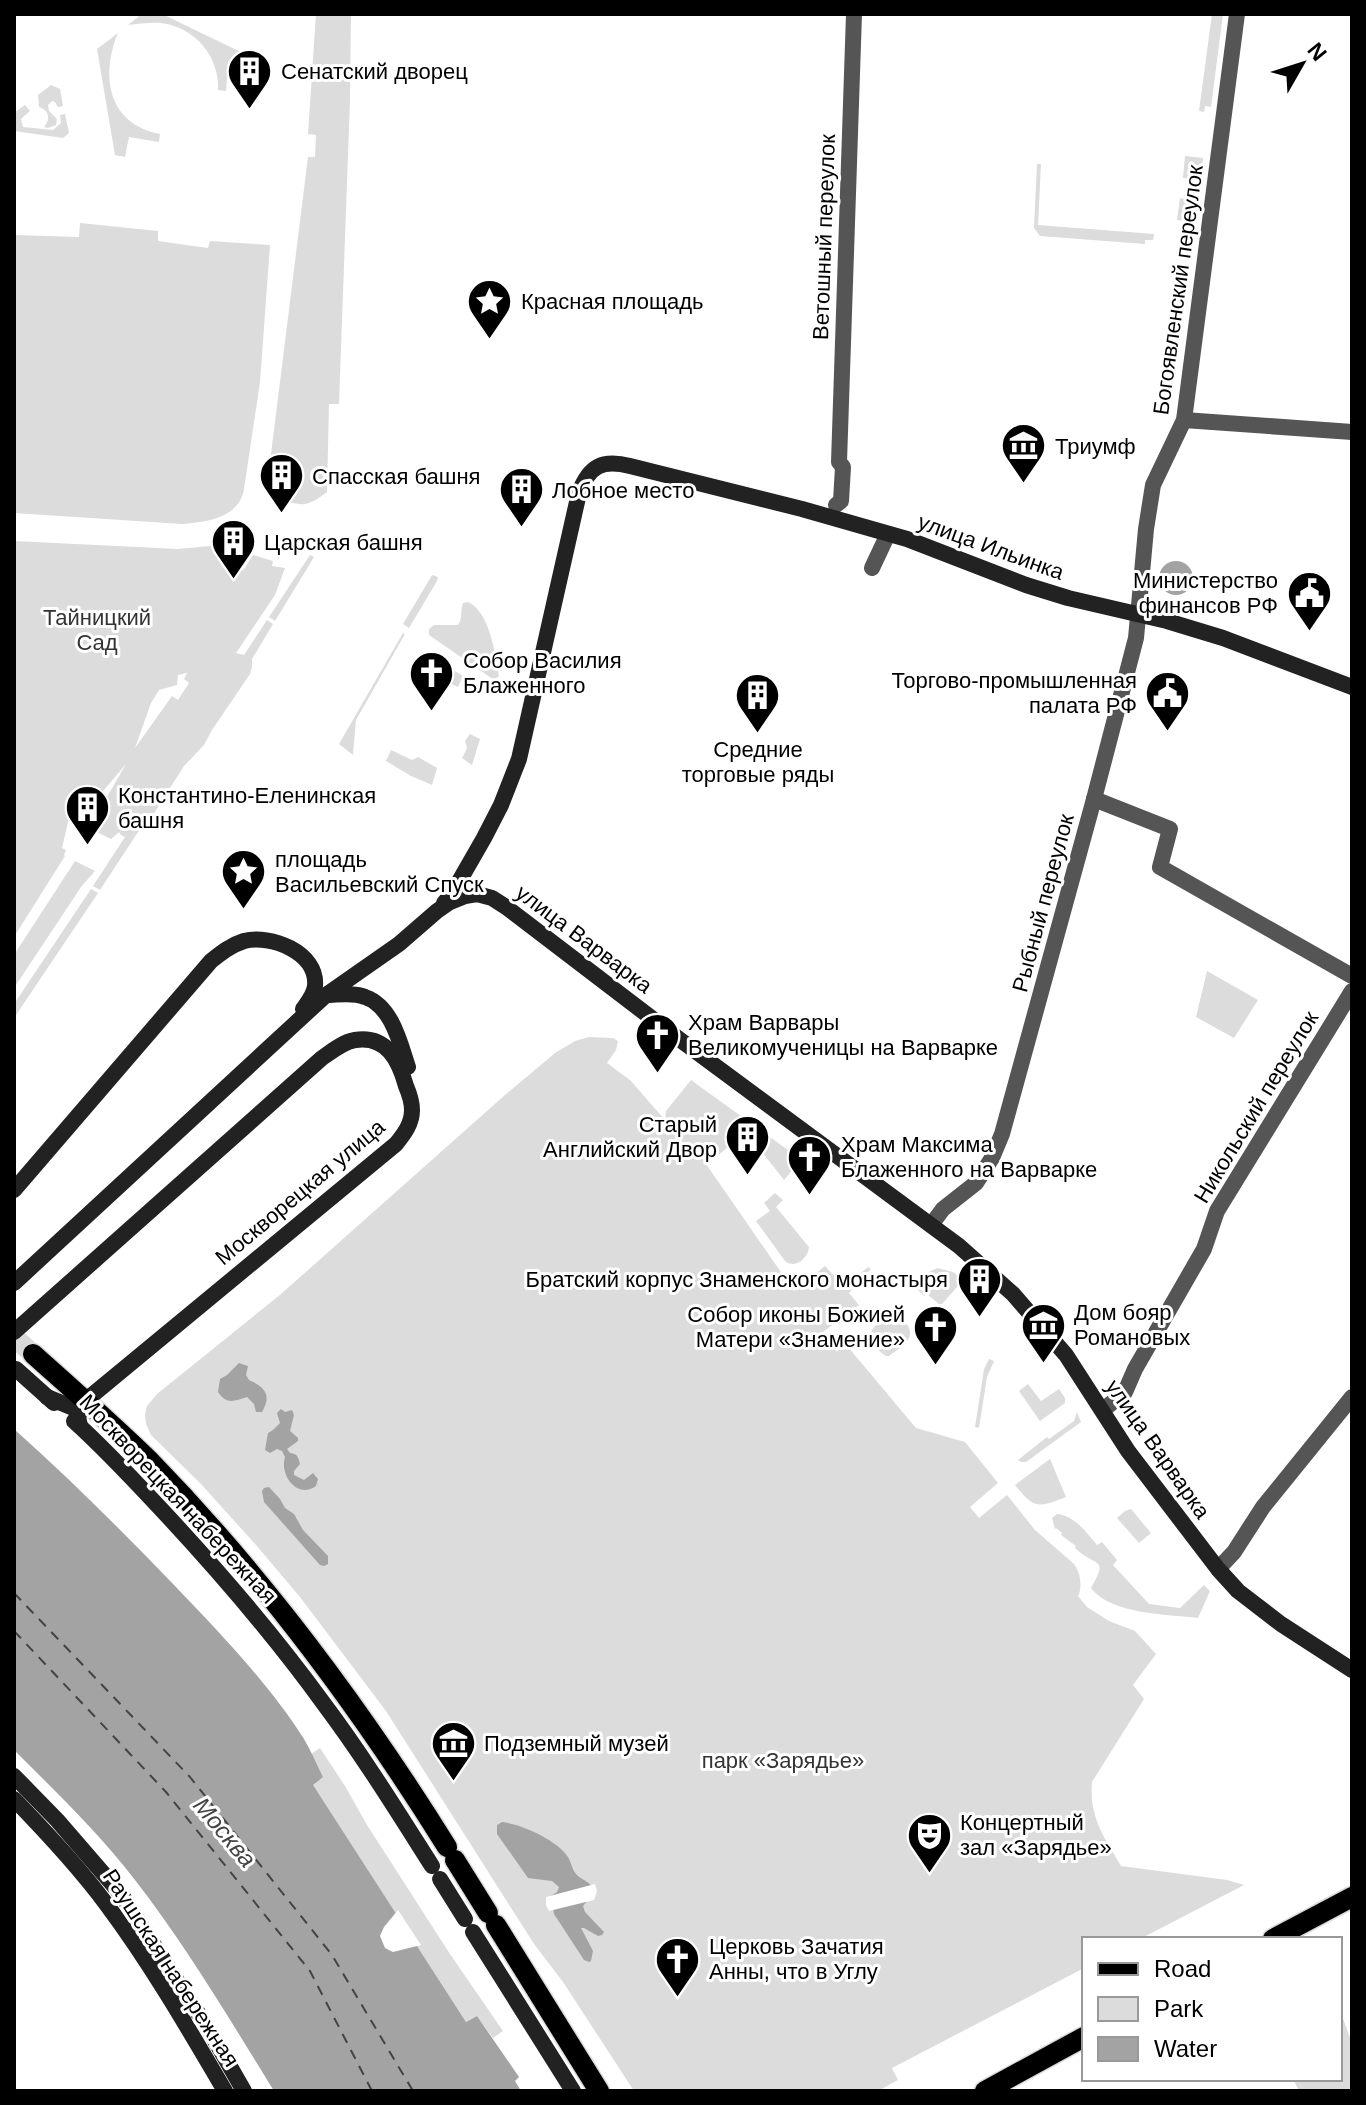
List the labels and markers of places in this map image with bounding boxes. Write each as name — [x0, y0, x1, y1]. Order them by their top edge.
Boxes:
building icon: Сенатский дворец — [226, 47, 274, 110]
place label: Сенатский дворец — [281, 59, 468, 84]
place icon: Красная площадь — [466, 277, 514, 340]
place label: Красная площадь — [521, 289, 704, 314]
museum icon: Триумф — [1000, 422, 1048, 485]
place label: Триумф — [1055, 434, 1136, 459]
building icon: Спасская башня — [257, 452, 305, 515]
place label: Спасская башня — [312, 464, 480, 489]
building icon: Лобное место — [497, 466, 545, 529]
place label: Лобное место — [552, 478, 694, 503]
building icon: Царская башня — [209, 518, 257, 581]
place label: Царская башня — [264, 530, 423, 555]
place label: Министерство финансов РФ — [1133, 568, 1278, 618]
public building icon: Министерство финансов РФ — [1285, 569, 1333, 632]
place label: Собор Василия Блаженного — [463, 648, 622, 698]
church icon: Собор Василия Блаженного — [408, 649, 456, 712]
place label: Торгово-промышленная палата РФ — [892, 668, 1137, 718]
public building icon: Торгово-промышленная палата РФ — [1144, 669, 1192, 732]
building icon: Средние торговые ряды — [734, 672, 782, 735]
place label: Средние торговые ряды — [682, 737, 834, 787]
place label: Константино-Еленинская башня — [118, 783, 376, 833]
building icon: Константино-Еленинская башня — [63, 784, 111, 847]
place label: площадь Васильевский Спуск — [275, 847, 484, 897]
place icon: площадь Васильевский Спуск — [220, 848, 268, 911]
place label: Храм Варвары Великомученицы на Варварке — [688, 1010, 998, 1060]
church icon: Храм Варвары Великомученицы на Варварке — [633, 1011, 681, 1074]
place label: Старый Английский Двор — [543, 1112, 717, 1162]
building icon: Старый Английский Двор — [724, 1113, 772, 1176]
place label: Храм Максима Блаженного на Варварке — [841, 1132, 1097, 1182]
church icon: Храм Максима Блаженного на Варварке — [786, 1133, 834, 1196]
building icon: Братский корпус Знаменского монастыря — [955, 1255, 1003, 1318]
place label: Братский корпус Знаменского монастыря — [526, 1267, 948, 1292]
place label: Дом бояр Романовых — [1074, 1300, 1190, 1350]
museum icon: Дом бояр Романовых — [1019, 1301, 1067, 1364]
place label: Собор иконы Божией Матери «Знамение» — [687, 1302, 905, 1352]
church icon: Собор иконы Божией Матери «Знамение» — [912, 1303, 960, 1366]
museum icon: Подземный музей — [429, 1719, 477, 1782]
place label: Подземный музей — [484, 1731, 669, 1756]
place label: Концертный зал «Зарядье» — [960, 1810, 1112, 1860]
theatre icon: Концертный зал «Зарядье» — [905, 1811, 953, 1874]
place label: Церковь Зачатия Анны, что в Углу — [709, 1934, 884, 1984]
church icon: Церковь Зачатия Анны, что в Углу — [654, 1935, 702, 1998]

